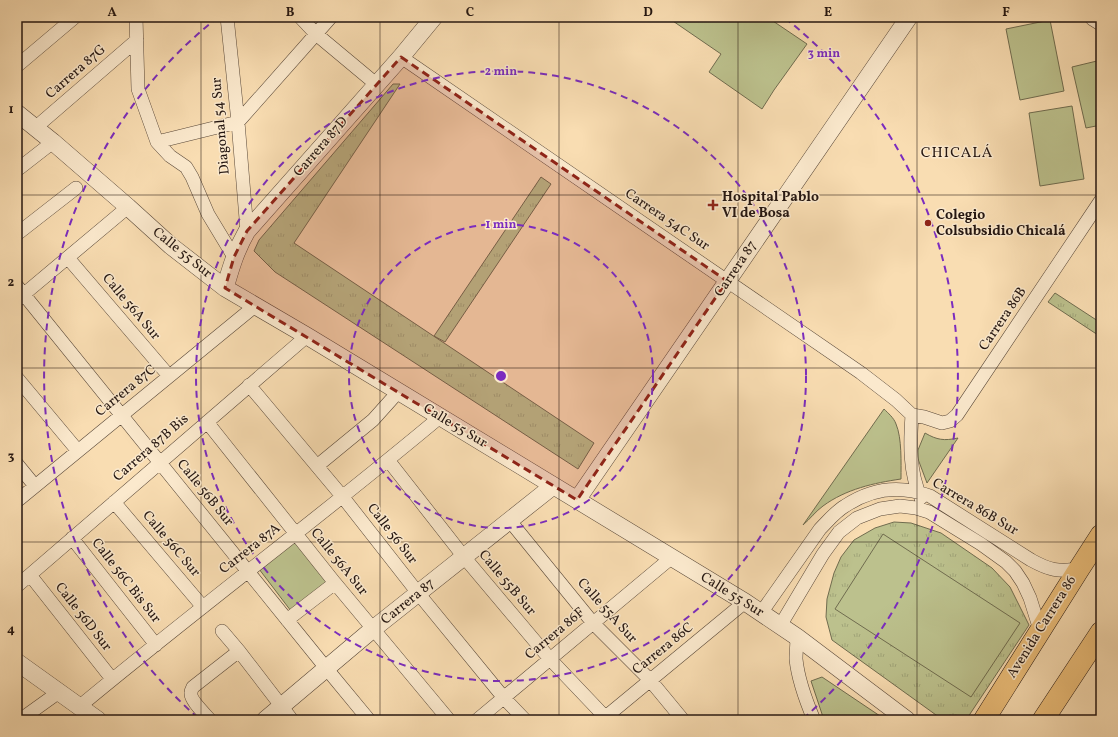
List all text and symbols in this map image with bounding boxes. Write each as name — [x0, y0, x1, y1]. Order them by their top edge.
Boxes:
text: A — [107, 4, 117, 22]
text: B — [286, 4, 295, 22]
text: C — [466, 4, 474, 22]
text: D — [643, 4, 653, 22]
text: E — [824, 4, 832, 22]
text: F — [1002, 4, 1010, 22]
street label: Carrera 87G — [42, 40, 110, 104]
text: 3 min — [808, 46, 840, 62]
text: 2 min — [485, 64, 517, 80]
street label: Diagonal 54 Sur — [207, 76, 235, 176]
text: 1 — [8, 101, 14, 119]
street label: Carrera 87D — [289, 113, 353, 181]
district label: CHICALÁ — [921, 143, 993, 164]
street label: Carrera 54C Sur — [621, 185, 713, 256]
place label: Hospital Pablo VI de Bosa — [722, 188, 819, 223]
marker: Hospital Pablo VI de Bosa — [707, 199, 719, 211]
place label: Colegio Colsubsidio Chicalá — [936, 206, 1066, 241]
text: 1 min — [486, 217, 517, 233]
marker: Colegio Colsubsidio Chicalá — [923, 218, 933, 228]
street label: Calle 55 Sur — [148, 223, 216, 283]
street label: Carrera 87 — [710, 237, 762, 301]
street label: Calle 56A Sur — [97, 270, 165, 345]
text: 2 — [8, 274, 15, 292]
street label: Carrera 86B — [975, 283, 1031, 355]
street label: Carrera 87C — [92, 361, 160, 421]
centre of rings — [494, 369, 508, 383]
street label: Calle 55 Sur — [419, 399, 491, 453]
street label: Carrera 87B Bis — [109, 410, 193, 486]
text: 3 — [8, 448, 15, 466]
street label: Calle 56B Sur — [172, 456, 238, 530]
street label: Carrera 86B Sur — [928, 474, 1022, 540]
street label: Calle 56 Sur — [362, 500, 422, 568]
street label: Calle 56C Sur — [138, 507, 204, 581]
street label: Carrera 87A — [216, 519, 285, 579]
street label: Calle 56A Sur — [306, 524, 372, 600]
street label: Calle 56C Bis Sur — [87, 535, 165, 627]
street label: Calle 55B Sur — [474, 546, 540, 620]
street label: Calle 55 Sur — [697, 568, 768, 622]
street label: Avenida Carrera 86 — [1003, 572, 1081, 682]
street label: Carrera 87 — [377, 574, 439, 630]
street label: Calle 55A Sur — [573, 574, 641, 648]
street label: Calle 56D Sur — [50, 579, 116, 655]
street label: Carrera 86F — [521, 603, 589, 664]
street label: Carrera 86C — [628, 618, 698, 680]
text: 4 — [7, 621, 15, 639]

